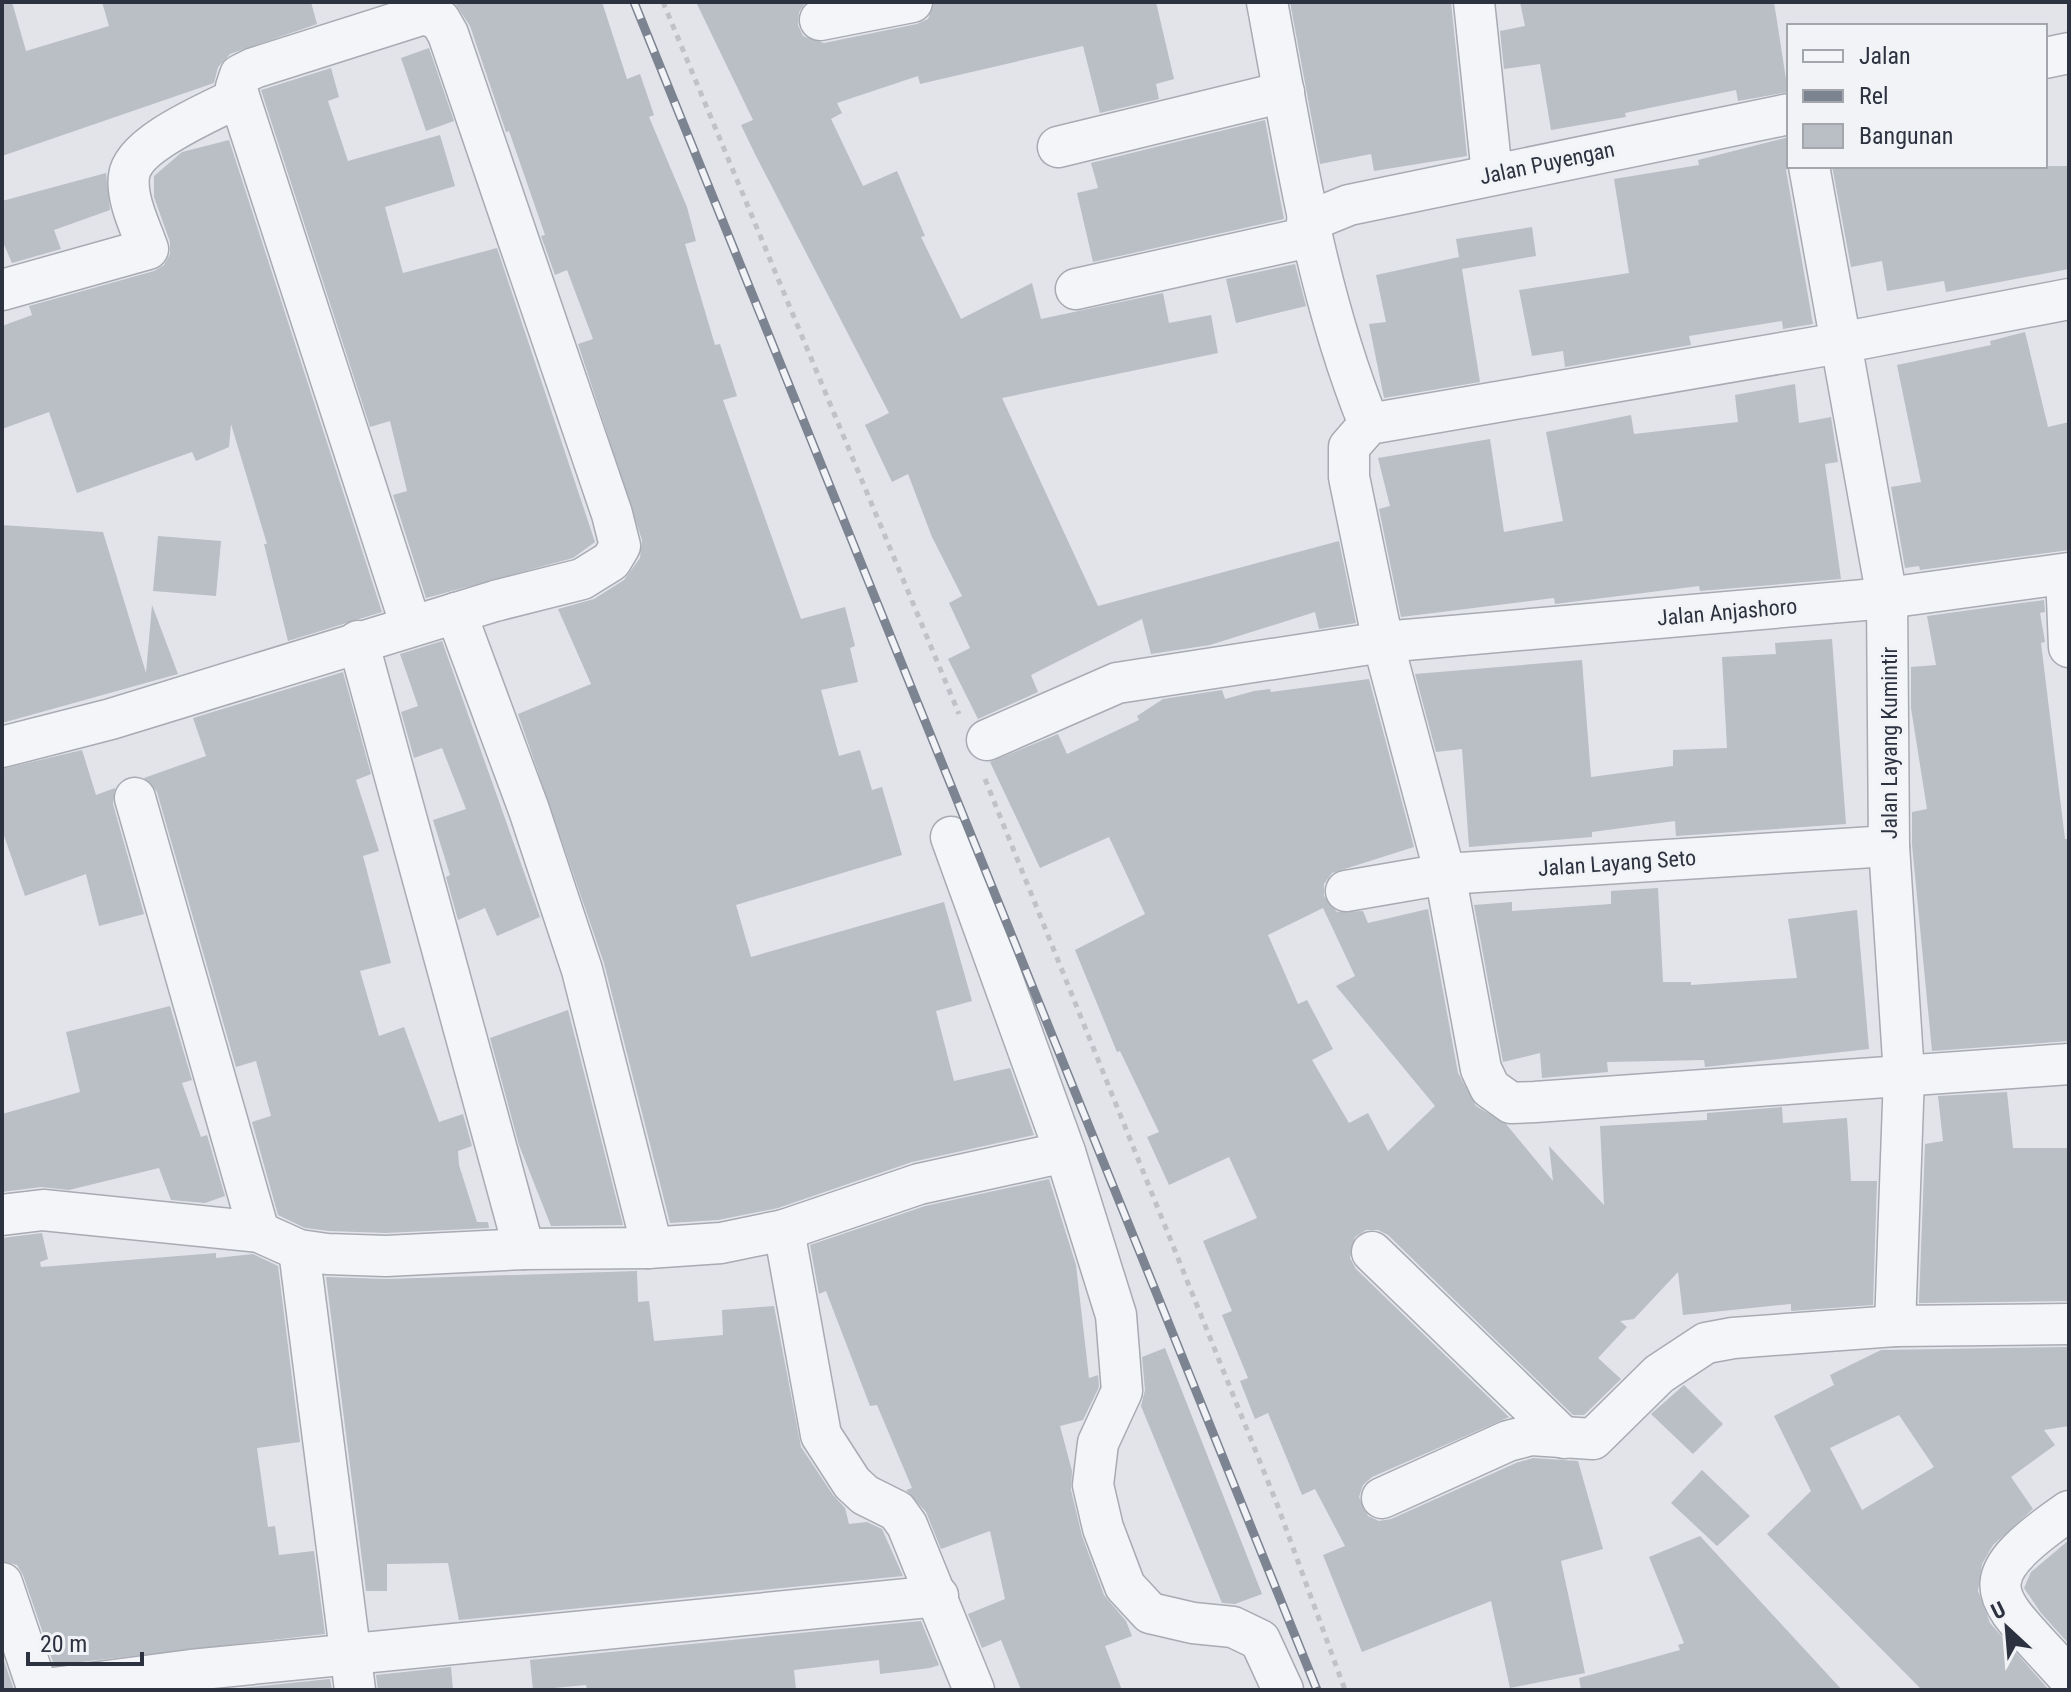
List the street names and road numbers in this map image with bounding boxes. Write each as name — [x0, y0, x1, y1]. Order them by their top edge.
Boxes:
street label: Jalan Puyengan — [1477, 136, 1617, 190]
street label: Jalan Anjashoro — [1656, 593, 1798, 631]
street label: Jalan Layang Kumintir — [1877, 647, 1902, 839]
street label: Jalan Layang Seto — [1537, 845, 1697, 881]

